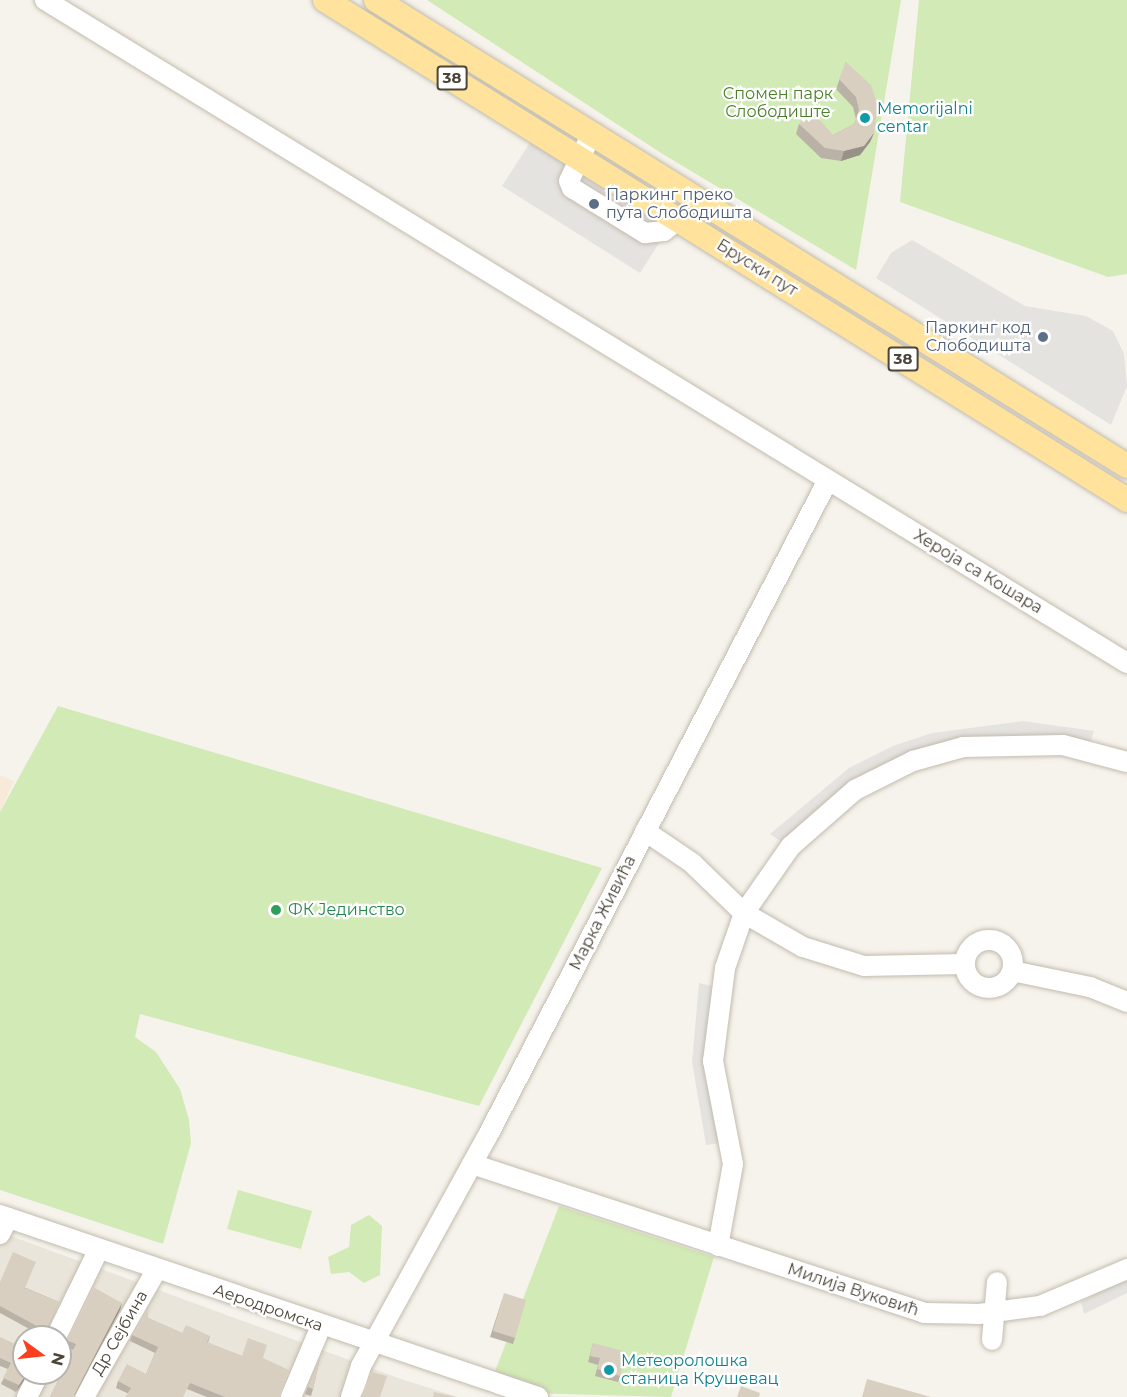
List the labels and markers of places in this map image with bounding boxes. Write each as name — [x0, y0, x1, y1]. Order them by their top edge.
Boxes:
place label: Memorijalni centar — [877, 99, 973, 137]
marker: Memorijalni centar — [858, 111, 872, 125]
place label: Паркинг преко пута Слободишта — [606, 185, 752, 223]
marker: Паркинг преко пута Слободишта — [587, 197, 601, 211]
place label: Паркинг код Слободишта — [925, 318, 1031, 356]
marker: Паркинг код Слободишта — [1036, 330, 1050, 344]
place label: ФК Јединство — [288, 900, 405, 920]
marker: ФК Јединство — [269, 903, 283, 917]
place label: Метеоролошка станица Крушевац — [621, 1351, 778, 1389]
marker: Метеоролошка станица Крушевац — [602, 1363, 616, 1377]

